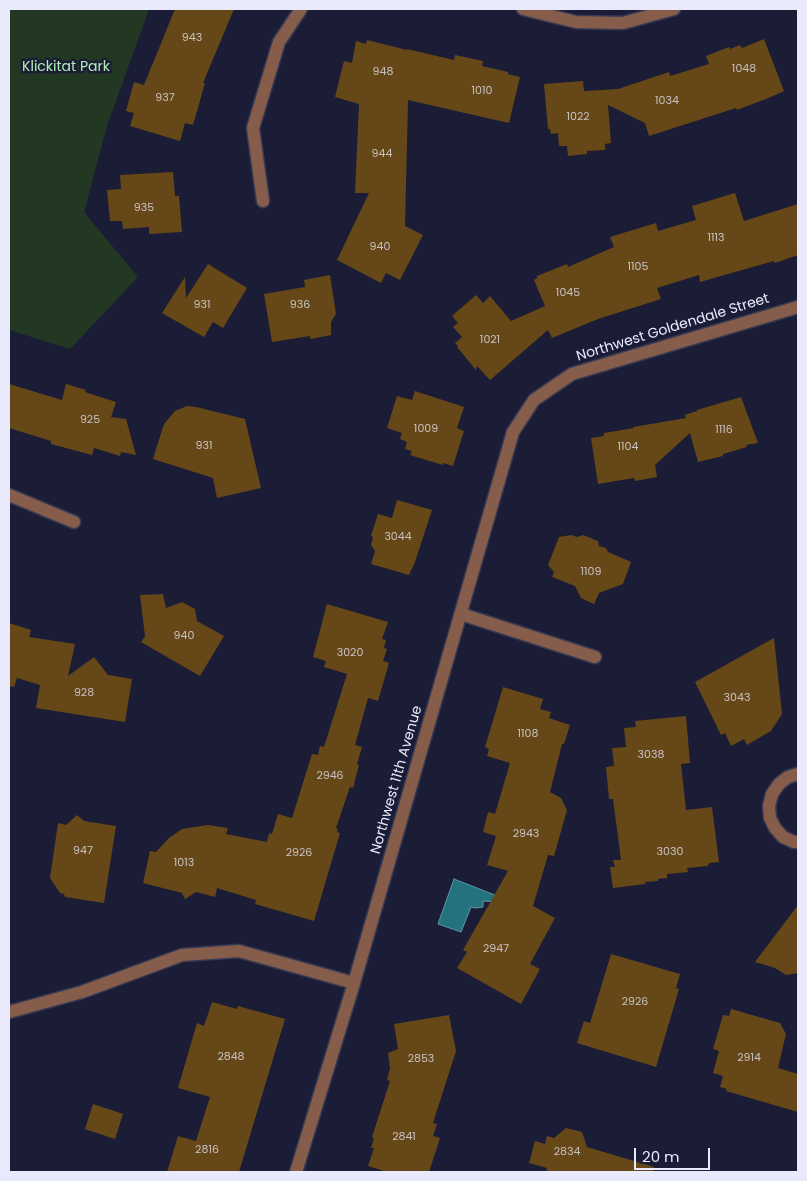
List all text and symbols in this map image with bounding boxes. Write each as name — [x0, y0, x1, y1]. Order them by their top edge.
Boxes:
house number: 943 — [182, 31, 202, 45]
park label: Klickitat Park — [22, 59, 110, 75]
house number: 1048 — [732, 62, 756, 76]
house number: 948 — [373, 65, 393, 79]
house number: 1010 — [472, 84, 492, 98]
house number: 937 — [155, 91, 175, 105]
house number: 1034 — [655, 94, 679, 108]
house number: 1022 — [566, 110, 590, 124]
house number: 944 — [372, 147, 392, 161]
house number: 935 — [134, 201, 154, 215]
house number: 1113 — [707, 231, 725, 245]
house number: 940 — [370, 240, 390, 254]
house number: 1105 — [628, 260, 648, 274]
house number: 1045 — [556, 286, 580, 300]
street label: Northwest Goldendale Street — [575, 291, 771, 365]
house number: 931 — [194, 298, 210, 312]
house number: 936 — [290, 298, 310, 312]
house number: 1021 — [480, 333, 500, 347]
house number: 925 — [80, 413, 100, 427]
house number: 1009 — [414, 422, 438, 436]
house number: 1116 — [715, 423, 733, 437]
house number: 931 — [196, 439, 212, 453]
house number: 1104 — [618, 440, 638, 454]
house number: 3044 — [384, 530, 412, 544]
house number: 1109 — [581, 565, 601, 579]
house number: 940 — [174, 629, 194, 643]
house number: 3020 — [337, 646, 363, 660]
house number: 928 — [74, 686, 94, 700]
house number: 3043 — [724, 691, 750, 705]
street label: Northwest 11th Avenue — [368, 704, 426, 856]
house number: 1108 — [518, 727, 538, 741]
house number: 3038 — [638, 748, 664, 762]
house number: 2946 — [316, 769, 344, 783]
house number: 2943 — [513, 827, 539, 841]
house number: 947 — [73, 844, 93, 858]
house number: 3030 — [657, 845, 683, 859]
house number: 2926 — [286, 846, 312, 860]
house number: 1013 — [174, 856, 194, 870]
house number: 2947 — [483, 942, 509, 956]
house number: 2926 — [622, 995, 648, 1009]
house number: 2848 — [217, 1050, 245, 1064]
house number: 2914 — [737, 1051, 761, 1065]
house number: 2853 — [408, 1052, 434, 1066]
house number: 2841 — [392, 1130, 416, 1144]
scale bar — [637, 1138, 713, 1170]
house number: 2816 — [195, 1143, 219, 1157]
house number: 2834 — [554, 1145, 580, 1159]
text: 20 m — [642, 1146, 680, 1167]

